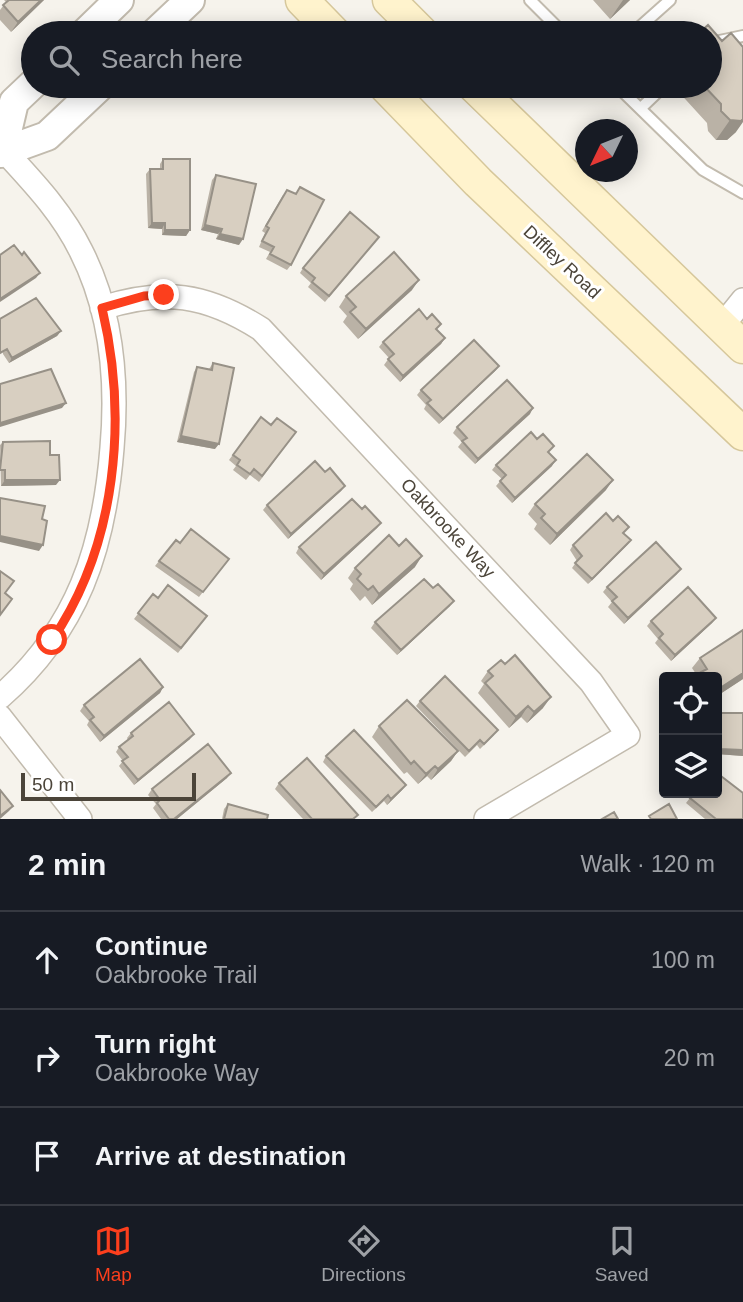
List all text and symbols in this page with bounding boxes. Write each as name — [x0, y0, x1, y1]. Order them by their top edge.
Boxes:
search box — [21, 21, 722, 98]
icon: search — [45, 41, 83, 79]
text: Search here — [101, 44, 243, 74]
north arrow — [575, 119, 638, 182]
street label: Diffley Road — [519, 221, 605, 303]
route end — [148, 279, 179, 310]
street label: Oakbrooke Way — [397, 474, 499, 582]
route start — [36, 624, 67, 655]
map controls — [659, 672, 722, 798]
button: locate — [659, 672, 722, 735]
button: layers — [659, 735, 722, 798]
scale bar — [21, 770, 196, 802]
text: 50 m — [32, 774, 74, 795]
text: 2 min — [28, 848, 106, 881]
text: Walk · 120 m — [580, 851, 715, 877]
text: Continue — [95, 931, 208, 961]
icon: ahead — [28, 941, 66, 979]
text: 100 m — [651, 947, 715, 973]
text: Oakbrooke Trail — [95, 962, 257, 988]
text: Turn right — [95, 1029, 216, 1059]
icon: right — [28, 1039, 66, 1077]
text: 20 m — [664, 1045, 715, 1071]
text: Oakbrooke Way — [95, 1060, 259, 1086]
icon: arrive — [28, 1137, 66, 1175]
text: Arrive at destination — [95, 1141, 346, 1171]
tab: Map — [94, 1222, 132, 1286]
tab: Directions — [321, 1222, 406, 1286]
tab: Saved — [595, 1222, 649, 1286]

